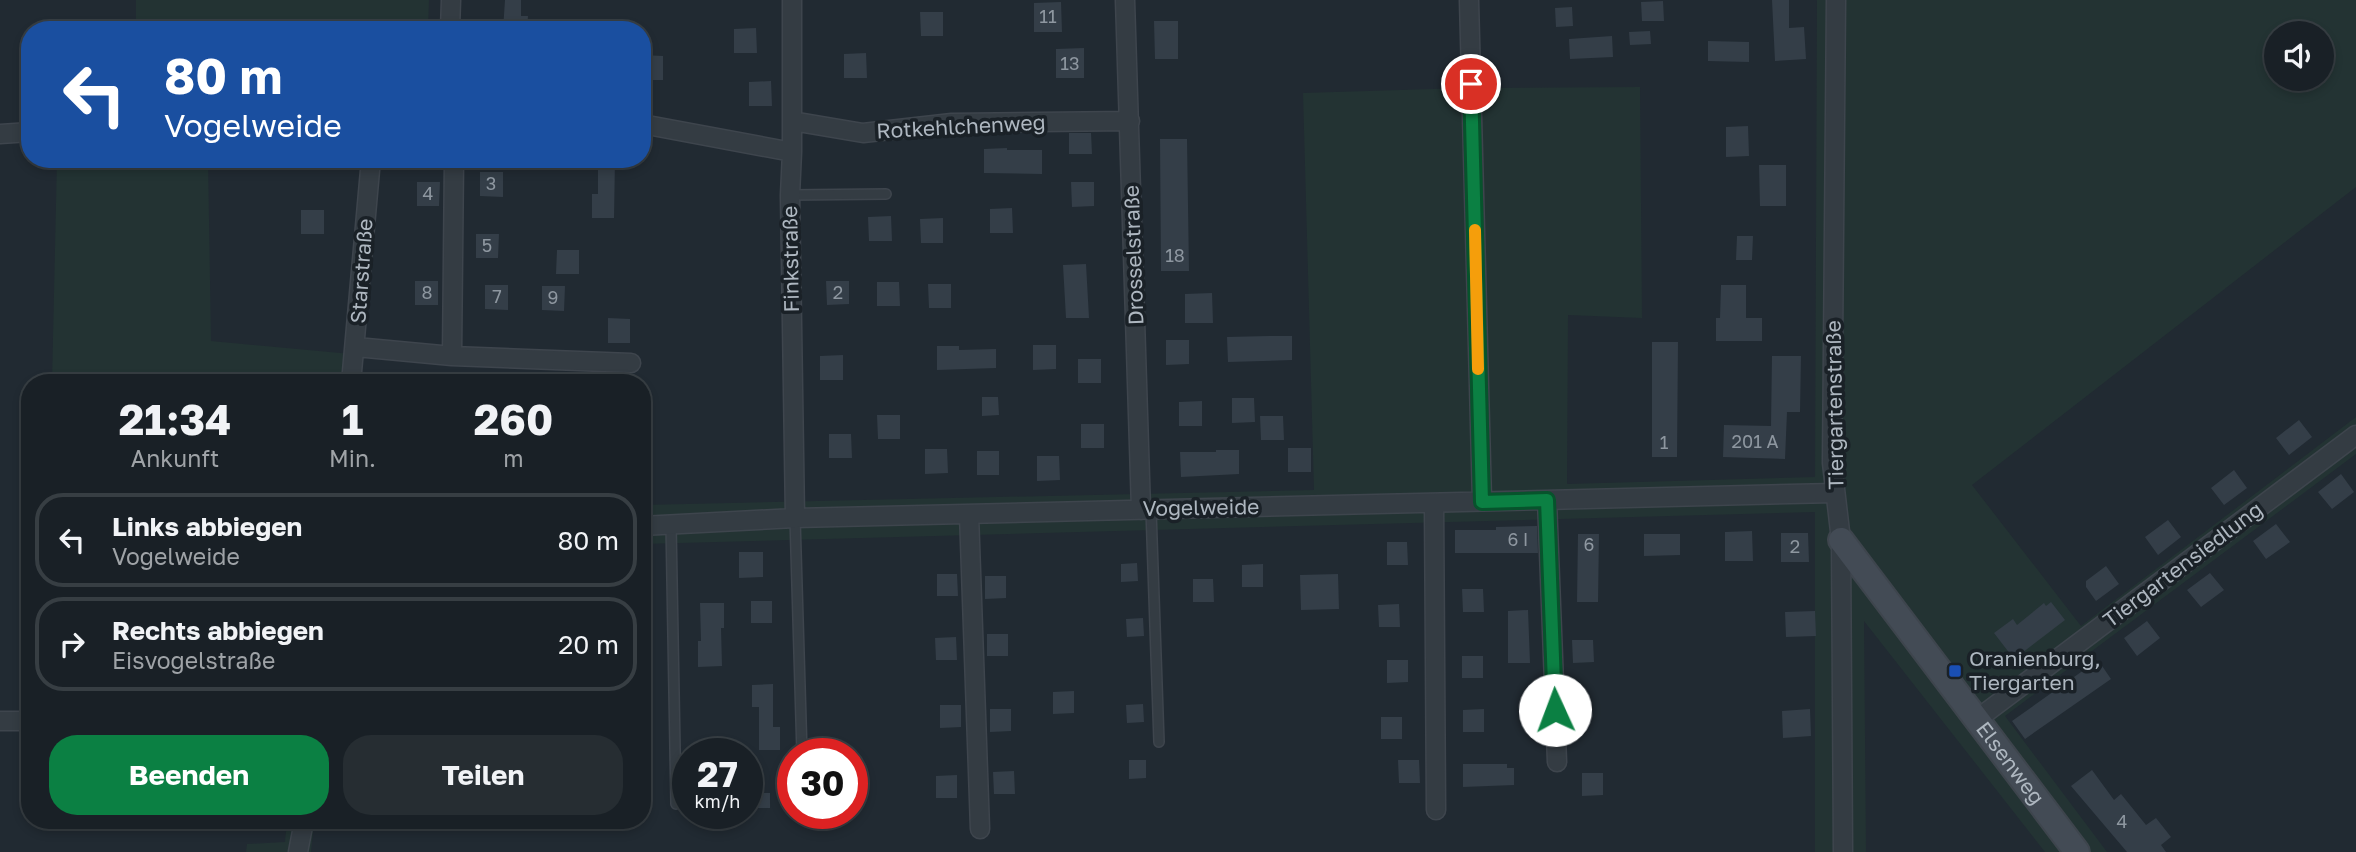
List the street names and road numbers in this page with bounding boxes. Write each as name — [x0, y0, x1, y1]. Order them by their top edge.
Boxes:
street label: Rotkehlchenweg — [876, 109, 1046, 143]
street label: Drosselstraße — [1118, 185, 1148, 326]
street label: Finkstraße — [776, 205, 804, 313]
street label: Starstraße — [344, 218, 378, 324]
street label: Tiergartenstraße — [1820, 320, 1848, 490]
street label: Vogelweide — [1142, 493, 1260, 521]
street label: Tiergartensiedlung — [2098, 496, 2267, 633]
street label: Elsenweg — [1971, 716, 2050, 809]

